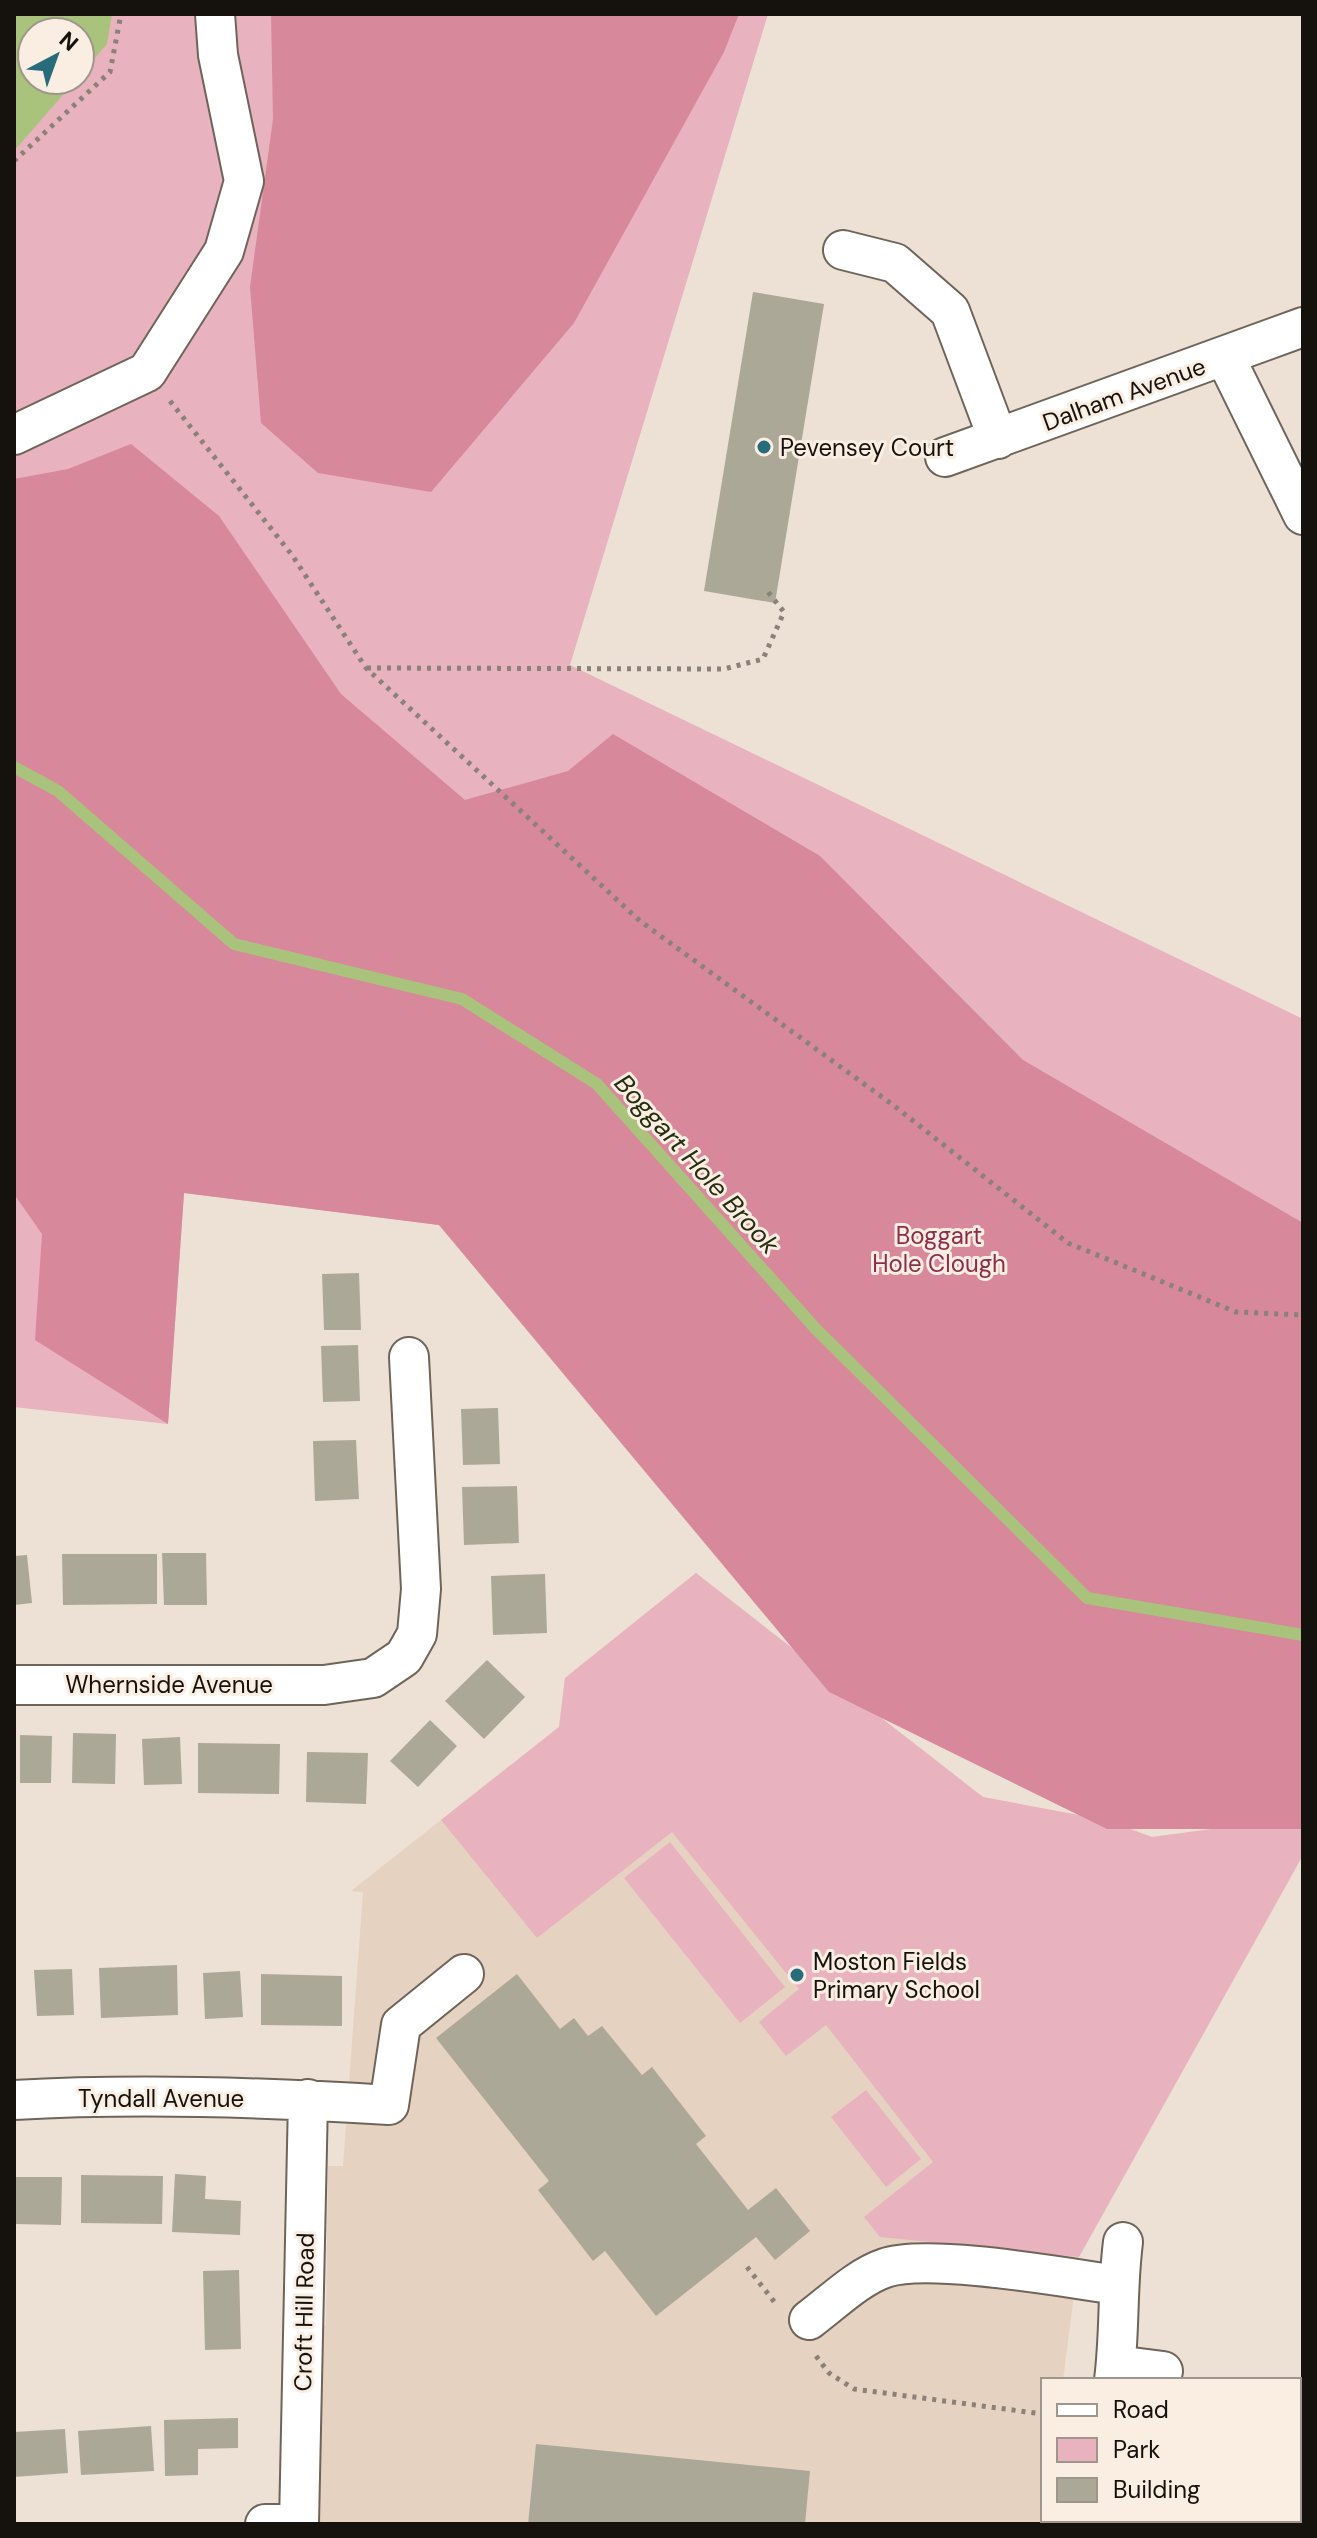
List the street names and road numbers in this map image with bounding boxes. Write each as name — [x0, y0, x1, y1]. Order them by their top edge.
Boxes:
street label: Dalham Avenue — [1038, 350, 1210, 438]
street label: Whernside Avenue — [65, 1669, 273, 1700]
street label: Tyndall Avenue — [78, 2083, 244, 2114]
street label: Croft Hill Road — [287, 2232, 321, 2392]

